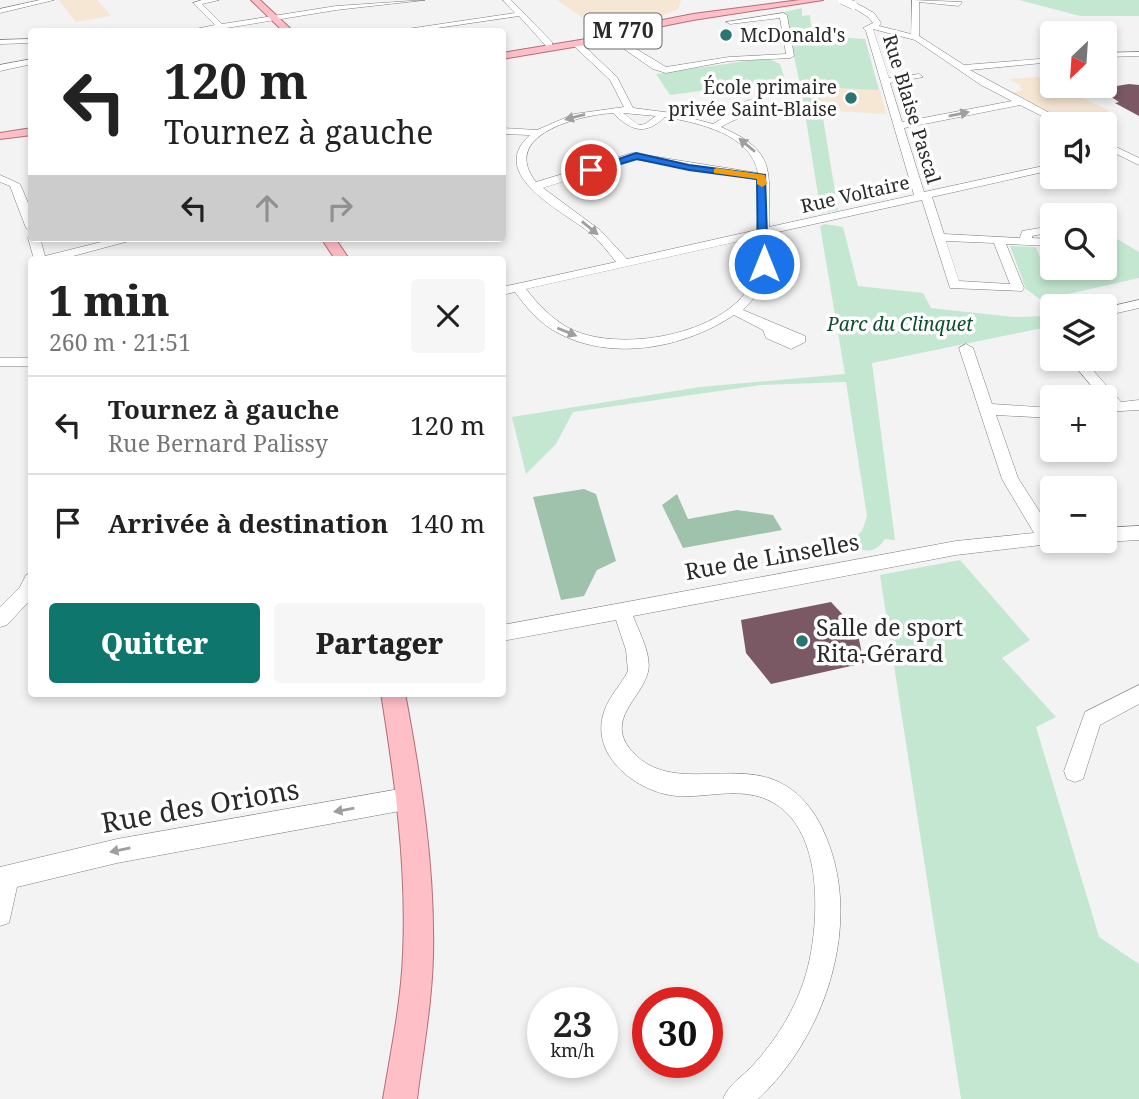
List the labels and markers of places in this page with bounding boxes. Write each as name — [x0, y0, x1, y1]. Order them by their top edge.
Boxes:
place label: McDonald's — [740, 22, 845, 48]
marker: McDonald's — [718, 27, 734, 43]
place label: École primaire privée Saint-Blaise — [668, 74, 837, 122]
marker: École primaire privée Saint-Blaise — [843, 90, 859, 106]
pin — [561, 140, 621, 200]
place label: Salle de sport Rita-Gérard — [816, 611, 963, 669]
marker: Salle de sport Rita-Gérard — [794, 633, 810, 649]

